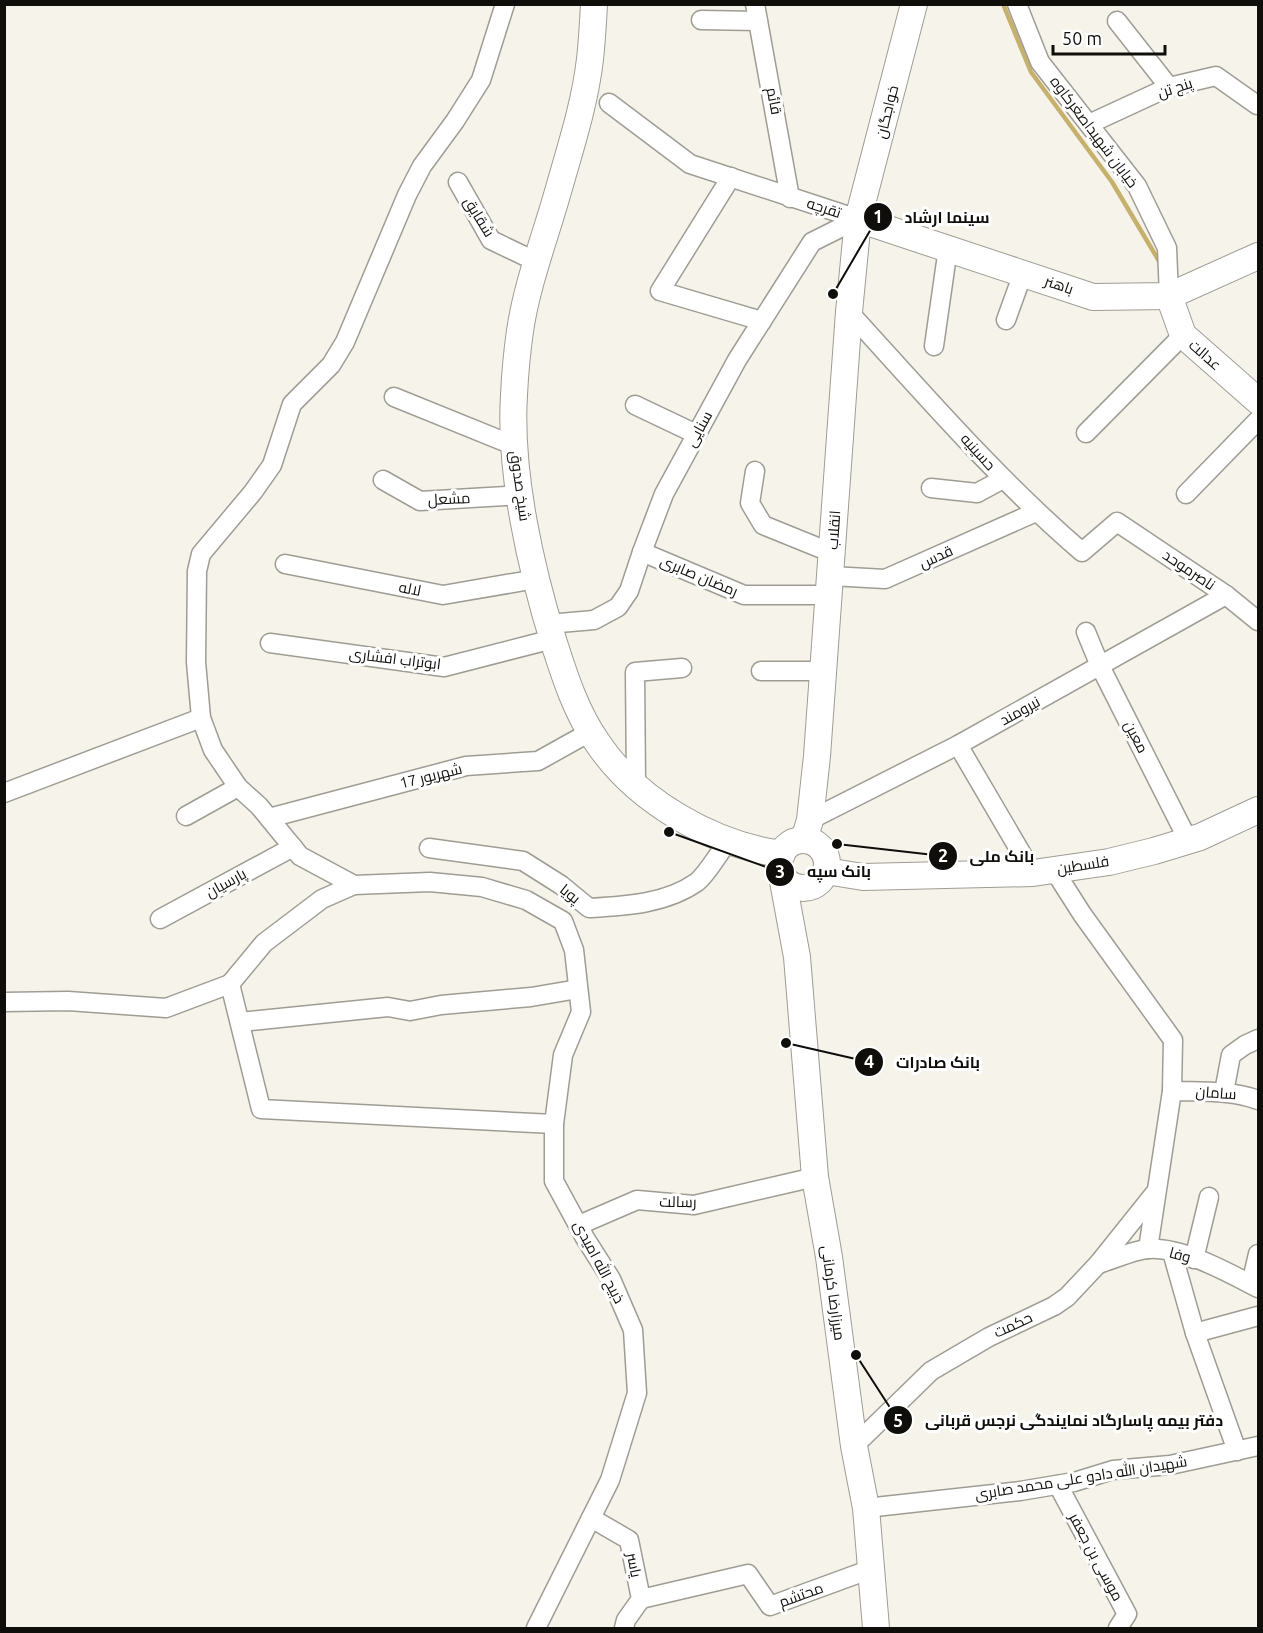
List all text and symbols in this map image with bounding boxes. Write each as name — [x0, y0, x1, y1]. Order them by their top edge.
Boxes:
scale bar — [1053, 18, 1166, 56]
text: 50 m — [1062, 28, 1102, 48]
street label: خیابان شهیداصغرکاوه — [1045, 73, 1142, 192]
street label: پنج تن — [1155, 74, 1195, 104]
street label: خواجگان — [872, 83, 903, 141]
street label: قائم — [762, 86, 785, 116]
street label: شقایق — [459, 194, 498, 241]
street label: تقرچه — [804, 194, 843, 223]
callout: سینما ارشاد — [863, 200, 1002, 234]
text: 1 — [873, 206, 883, 226]
text: سینما ارشاد — [904, 208, 990, 227]
street label: باهنر — [1041, 271, 1076, 298]
street label: عدالت — [1186, 336, 1225, 373]
street label: سنایی — [682, 408, 717, 451]
street label: حسینیه — [958, 430, 999, 473]
street label: شیخ صدوق — [504, 450, 534, 523]
street label: مشعل — [427, 489, 471, 510]
street label: انقلاب — [824, 510, 843, 550]
street label: قدس — [916, 542, 956, 573]
street label: ناصرموحد — [1159, 546, 1219, 594]
street label: رمضان صابری — [657, 552, 741, 601]
street label: لاله — [397, 578, 423, 599]
street label: ابوتراب افشاری — [348, 644, 442, 675]
street label: نیرومند — [997, 693, 1043, 729]
street label: معین — [1119, 718, 1152, 757]
street label: 17 شهریور — [398, 760, 464, 793]
callout: بانک ملی — [928, 839, 1046, 873]
text: 2 — [938, 845, 948, 865]
text: بانک ملی — [970, 847, 1034, 866]
street label: فلسطین — [1056, 852, 1111, 879]
callout: بانک سپه — [765, 855, 883, 889]
text: 3 — [775, 861, 785, 881]
text: بانک سپه — [807, 862, 871, 883]
street label: پارسیان — [203, 865, 250, 902]
street label: پویا — [556, 880, 584, 908]
callout: بانک صادرات — [854, 1045, 992, 1079]
text: 4 — [864, 1051, 874, 1071]
text: بانک صادرات — [896, 1053, 980, 1072]
street label: سامان — [1195, 1083, 1237, 1104]
street label: رسالت — [659, 1193, 697, 1211]
street label: ذبیح الله امیدی — [568, 1217, 629, 1307]
street label: وفا — [1167, 1243, 1193, 1267]
street label: میرزارضا کرمانی — [816, 1244, 849, 1342]
street label: حکمت — [991, 1308, 1035, 1341]
callout: دفتر بیمه پاسارگاد نمایندگی نرجس قربانی — [883, 1403, 1236, 1437]
text: 5 — [893, 1410, 903, 1430]
text: دفتر بیمه پاسارگاد نمایندگی نرجس قربانی — [925, 1411, 1223, 1432]
street label: شهیدان الله دادو علی محمد صابری — [973, 1451, 1189, 1505]
street label: موسی بن جعفر — [1064, 1509, 1127, 1605]
street label: یاسر — [623, 1550, 645, 1579]
street label: محتشم — [776, 1579, 826, 1612]

